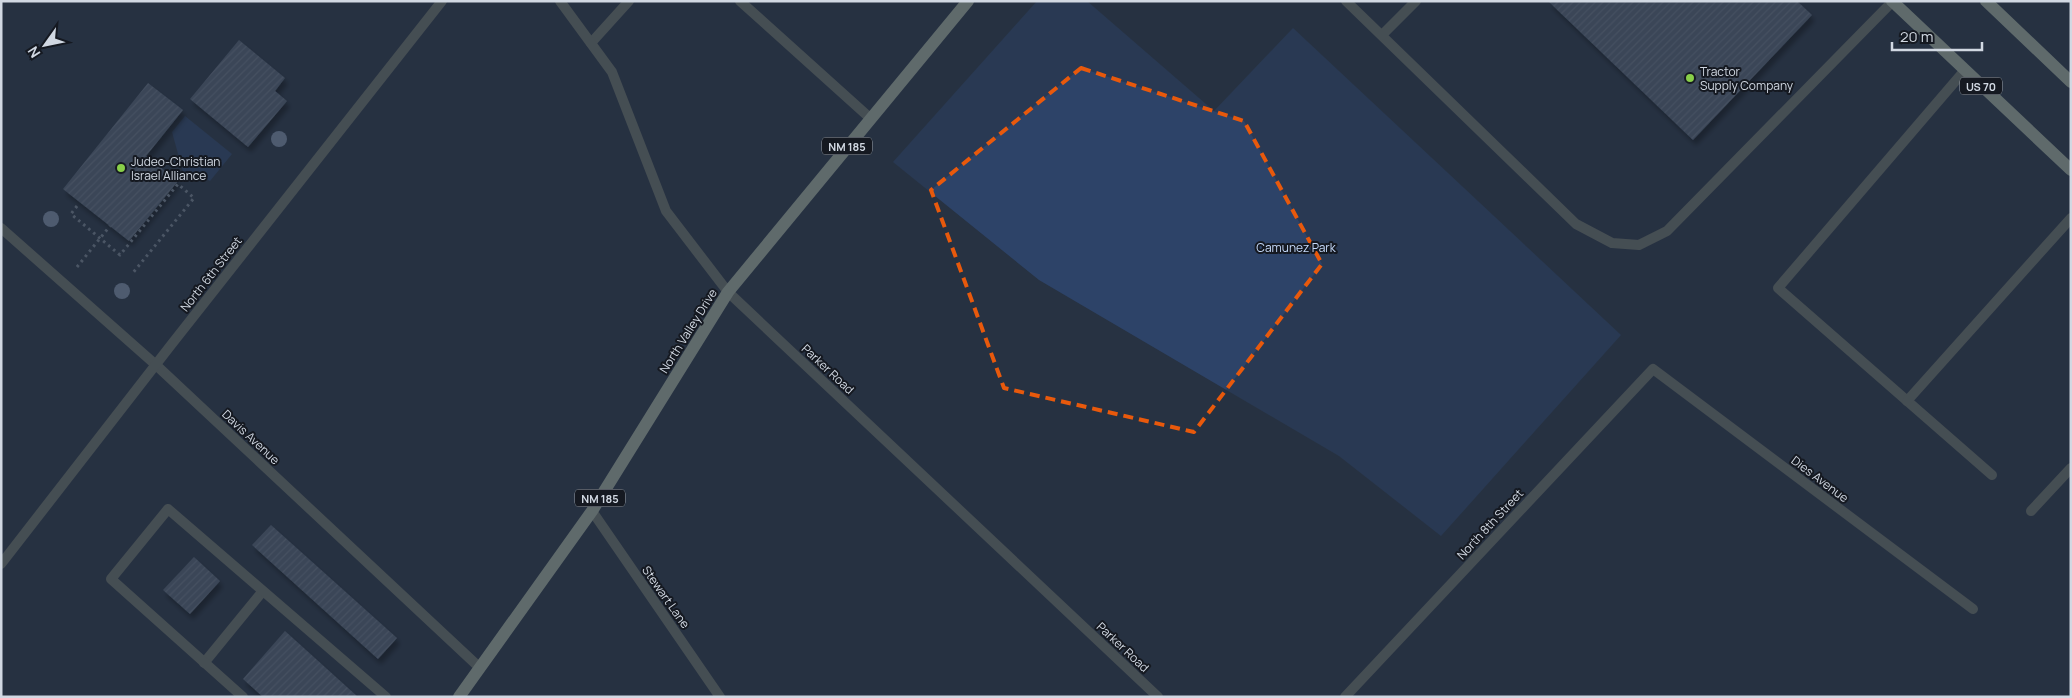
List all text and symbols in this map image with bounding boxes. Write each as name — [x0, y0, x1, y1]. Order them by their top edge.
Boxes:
north arrow — [20, 20, 70, 70]
scale bar — [1892, 20, 1982, 52]
text: 20 m — [1900, 26, 1933, 47]
text: N — [23, 43, 44, 62]
place label: Tractor Supply Company — [1700, 63, 1794, 94]
marker: Tractor Supply Company — [1684, 72, 1696, 84]
road number: US 70 — [1960, 78, 2002, 94]
road number: NM 185 — [822, 138, 872, 154]
place label: Judeo-Christian Israel Alliance — [131, 153, 221, 184]
marker: Judeo-Christian Israel Alliance — [115, 162, 127, 174]
street label: North 6th Street — [176, 233, 246, 315]
park label: Camunez Park — [1256, 239, 1337, 256]
street label: North Valley Drive — [655, 286, 721, 376]
street label: Parker Road — [798, 340, 858, 398]
street label: Davis Avenue — [218, 406, 284, 468]
street label: Dies Avenue — [1788, 452, 1852, 506]
street label: North 8th Street — [1453, 485, 1527, 563]
road number: NM 185 — [575, 489, 625, 506]
street label: Stewart Lane — [638, 562, 694, 632]
street label: Parker Road — [1093, 618, 1153, 676]

